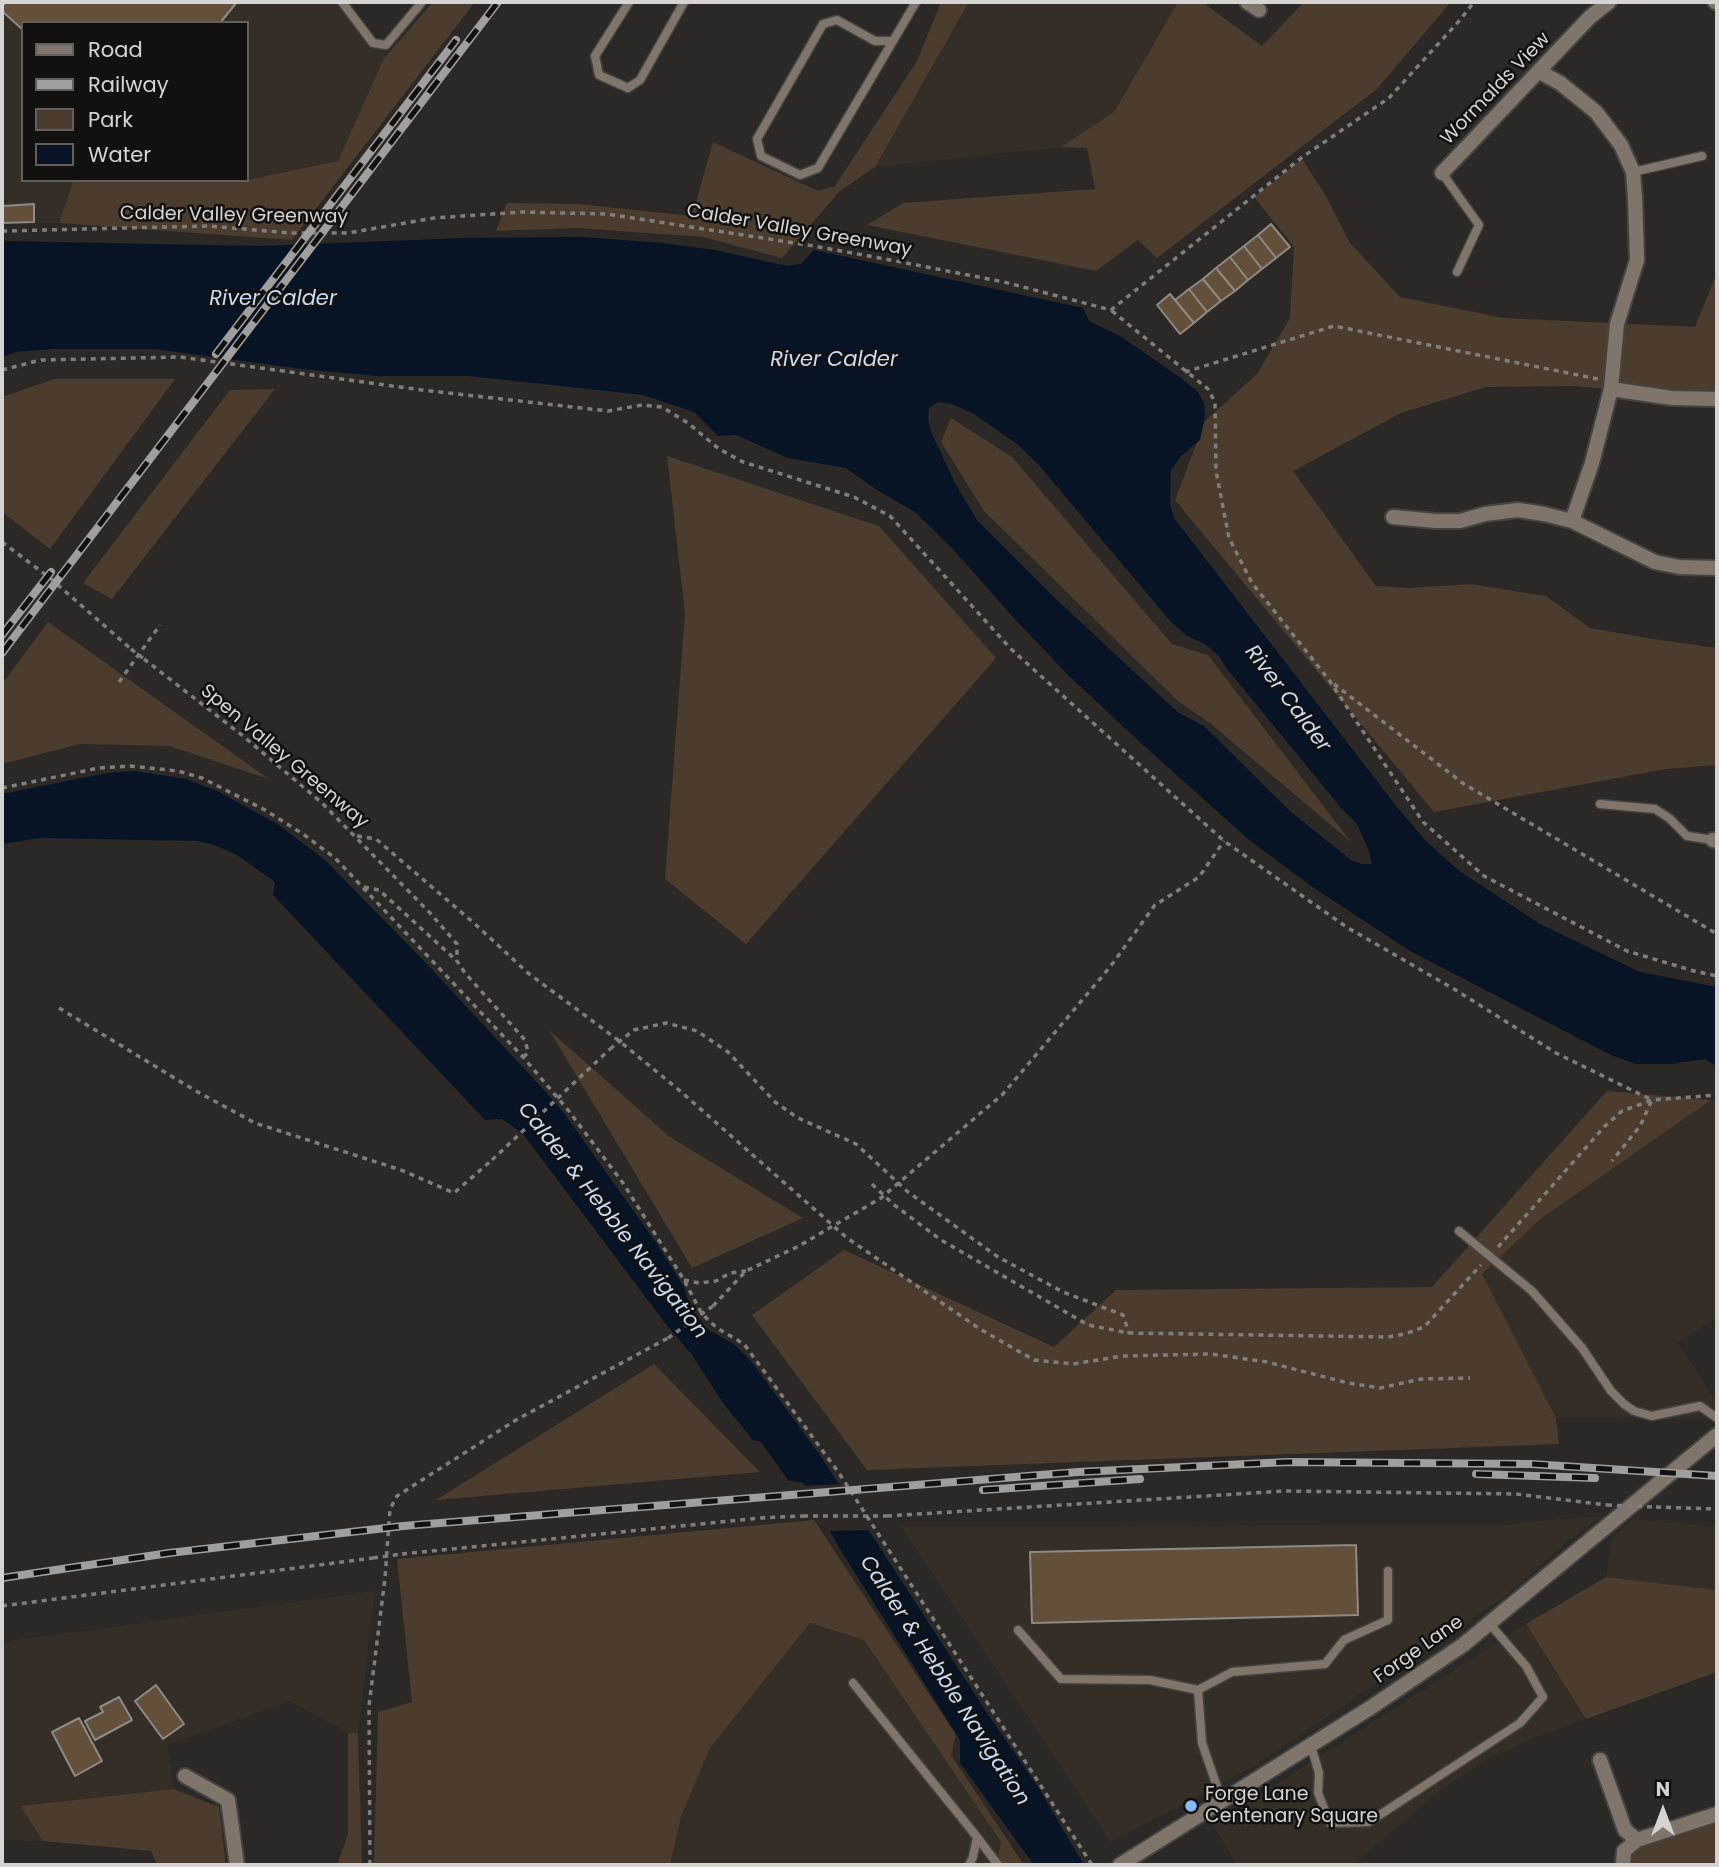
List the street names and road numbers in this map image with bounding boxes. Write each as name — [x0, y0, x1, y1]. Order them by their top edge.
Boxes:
street label: Wormalds View — [1437, 28, 1555, 150]
street label: Calder Valley Greenway — [685, 200, 913, 262]
street label: Calder Valley Greenway — [120, 203, 348, 229]
street label: Spen Valley Greenway — [195, 680, 373, 834]
street label: Forge Lane — [1370, 1611, 1468, 1689]

